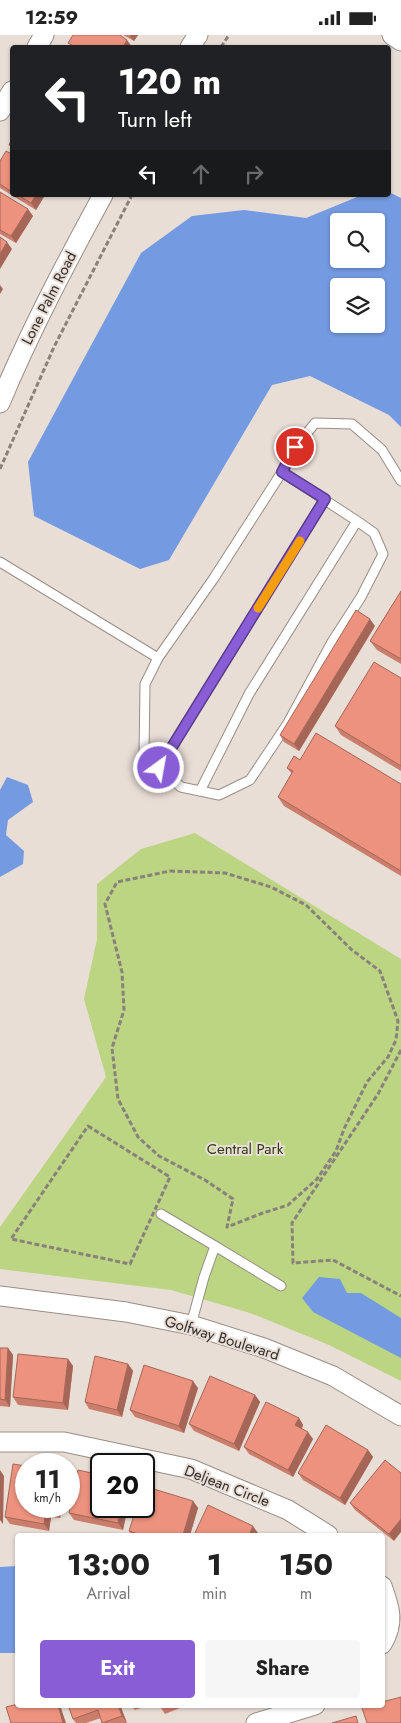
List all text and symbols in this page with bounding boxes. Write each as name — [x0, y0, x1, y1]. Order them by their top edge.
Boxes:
text: 12:59 — [25, 4, 78, 31]
text: 120 m — [118, 57, 221, 107]
icon: left — [35, 65, 100, 130]
text: Turn left — [118, 103, 192, 135]
icon: left — [134, 160, 162, 188]
icon: ahead — [187, 160, 215, 188]
icon: right — [240, 160, 268, 188]
map controls — [330, 213, 385, 333]
button: search — [330, 213, 385, 268]
street label: Lone Palm Road — [16, 248, 82, 348]
button: layers — [330, 278, 385, 333]
pin — [274, 426, 316, 468]
icon: arrive — [281, 433, 309, 461]
position arrow — [132, 741, 184, 793]
park label: Central Park — [207, 1138, 284, 1160]
street label: Golfway Boulevard — [162, 1310, 282, 1366]
speed limit sign: 20 — [90, 1453, 155, 1518]
street label: Deljean Circle — [181, 1460, 273, 1512]
text: 11 — [35, 1461, 60, 1497]
text: km/h — [34, 1489, 61, 1507]
text: 13:00 — [67, 1543, 150, 1586]
text: 1 — [207, 1543, 222, 1586]
text: 150 — [279, 1543, 333, 1586]
text: Arrival — [86, 1582, 131, 1605]
text: min — [202, 1582, 227, 1605]
text: m — [300, 1582, 312, 1605]
button: Exit — [40, 1640, 195, 1698]
button: Share — [205, 1640, 360, 1698]

